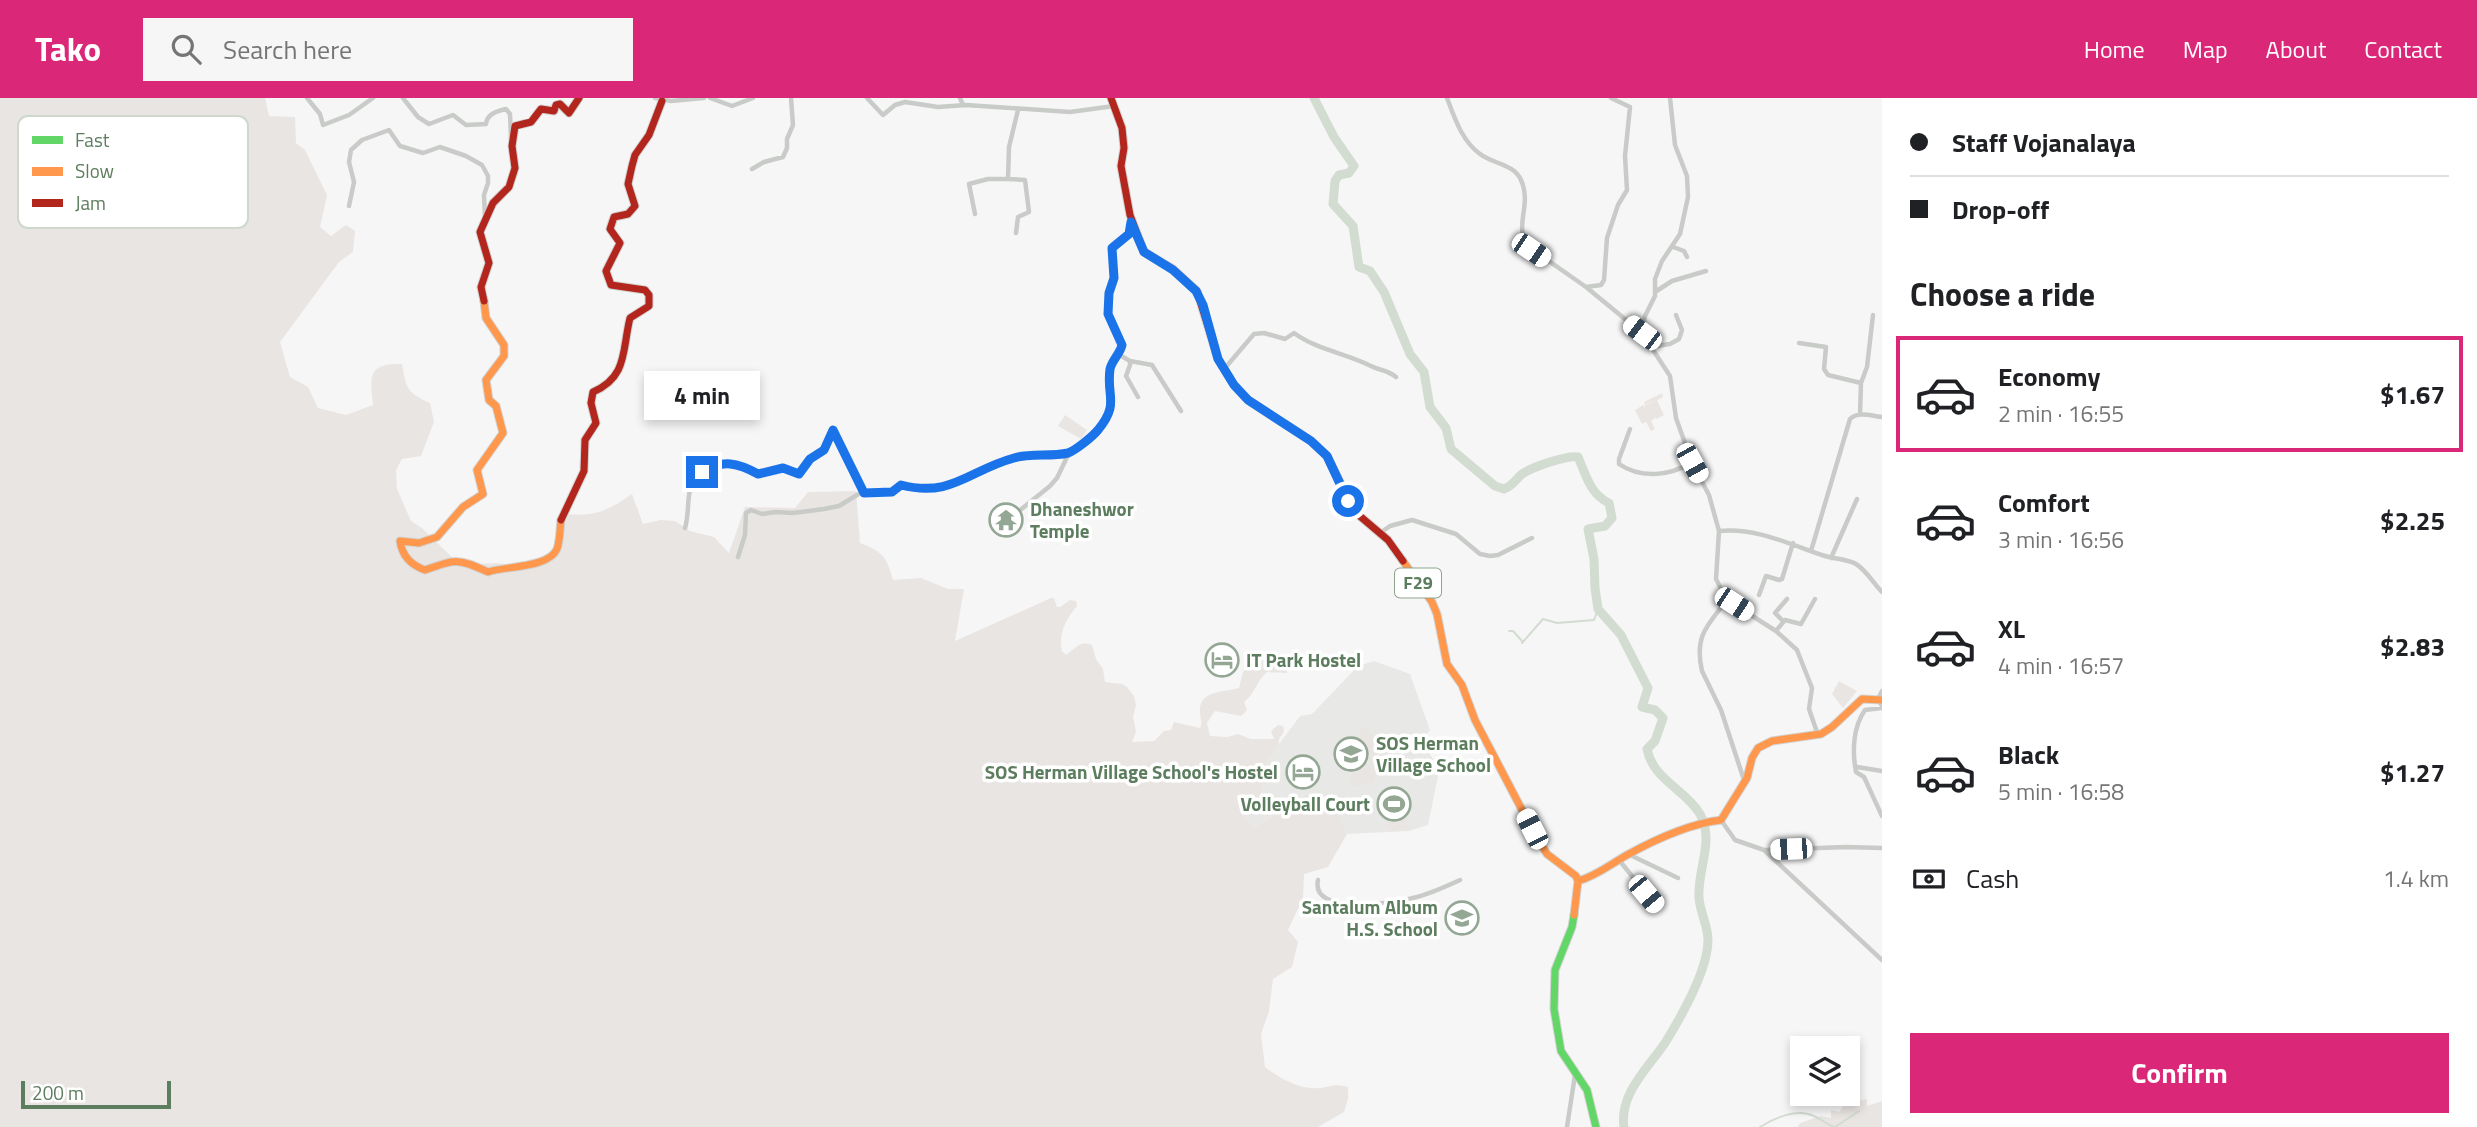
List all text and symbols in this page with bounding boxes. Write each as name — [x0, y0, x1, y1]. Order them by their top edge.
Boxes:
search box — [143, 18, 633, 81]
text: Tako — [35, 24, 101, 74]
icon: search — [167, 30, 205, 68]
text: Search here — [223, 30, 352, 69]
text: Home — [2084, 31, 2145, 67]
text: Map — [2183, 31, 2228, 67]
text: About — [2266, 31, 2326, 67]
text: Contact — [2364, 31, 2442, 67]
legend — [18, 116, 248, 228]
text: Staff Vojanalaya — [1952, 123, 2136, 162]
text: Fast — [75, 125, 110, 154]
text: Slow — [75, 156, 114, 185]
text: Jam — [75, 188, 106, 217]
text: Drop-off — [1952, 190, 2049, 229]
car — [1508, 230, 1555, 270]
text: Choose a ride — [1910, 270, 2095, 318]
car — [1619, 312, 1666, 354]
text: Economy — [1998, 357, 2100, 396]
icon: car — [1914, 363, 1977, 426]
callout: 4 min — [644, 370, 760, 420]
text: $1.67 — [2380, 375, 2445, 414]
text: 4 min — [674, 378, 730, 413]
text: 2 min · 16:55 — [1998, 396, 2124, 431]
car — [1673, 440, 1712, 486]
route end — [686, 456, 718, 488]
text: Comfort — [1998, 483, 2090, 522]
route start — [1332, 485, 1364, 517]
icon: car — [1914, 489, 1977, 552]
place label: Dhaneshwor Temple — [1030, 494, 1134, 545]
temple icon: Dhaneshwor Temple — [987, 501, 1025, 539]
text: $2.25 — [2380, 501, 2445, 540]
text: 3 min · 16:56 — [1998, 522, 2124, 557]
road number: F29 — [1395, 569, 1441, 598]
car — [1711, 584, 1758, 624]
text: XL — [1998, 609, 2025, 648]
icon: car — [1914, 615, 1977, 678]
text: $2.83 — [2380, 627, 2445, 666]
hotel icon: IT Park Hostel — [1203, 641, 1241, 679]
place label: IT Park Hostel — [1246, 645, 1361, 674]
text: 4 min · 16:57 — [1998, 648, 2124, 683]
place label: SOS Herman Village School — [1376, 728, 1491, 779]
school or university icon: SOS Herman Village School — [1332, 735, 1370, 773]
text: Black — [1998, 735, 2059, 774]
icon: car — [1914, 741, 1977, 804]
hotel icon: SOS Herman Village School's Hostel — [1284, 753, 1322, 791]
text: $1.27 — [2380, 753, 2445, 792]
place label: SOS Herman Village School's Hostel — [985, 757, 1278, 786]
text: 5 min · 16:58 — [1998, 774, 2124, 809]
sports icon: Volleyball Court — [1375, 785, 1413, 823]
place label: Volleyball Court — [1240, 789, 1370, 818]
car — [1514, 806, 1551, 852]
car — [1770, 838, 1813, 860]
text: Cash — [1966, 859, 2019, 898]
icon: cash — [1910, 860, 1948, 898]
text: 1.4 km — [2383, 861, 2449, 896]
car — [1625, 871, 1668, 917]
place label: Santalum Album H.S. School — [1302, 892, 1438, 943]
school or university icon: Santalum Album H.S. School — [1443, 899, 1481, 937]
button: Confirm — [1910, 1033, 2449, 1113]
map controls — [1790, 1036, 1860, 1106]
button: layers — [1790, 1036, 1860, 1106]
scale bar — [21, 1078, 172, 1110]
text: 200 m — [32, 1078, 84, 1107]

